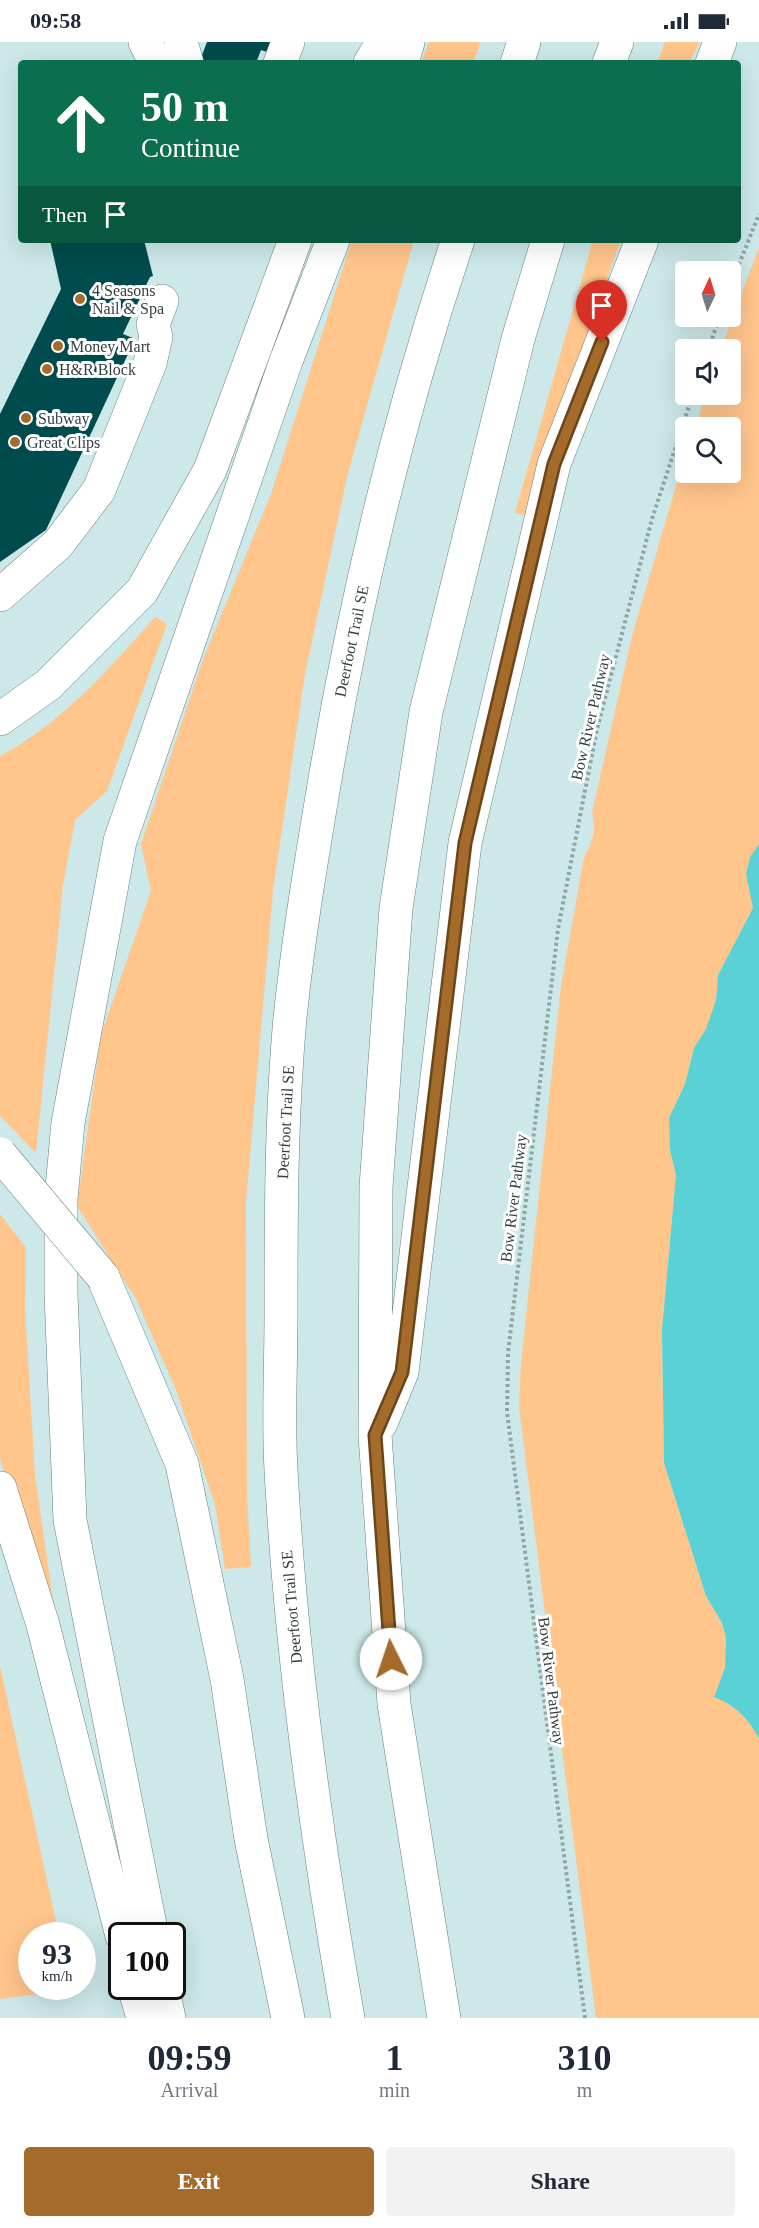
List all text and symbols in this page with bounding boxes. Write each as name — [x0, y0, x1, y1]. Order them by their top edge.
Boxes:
text: 09:58 — [30, 8, 81, 33]
icon: ahead — [42, 84, 120, 162]
text: 50 m — [141, 84, 229, 130]
text: Continue — [141, 133, 240, 163]
icon: arrive — [99, 198, 132, 231]
text: Then — [42, 202, 87, 227]
north arrow — [675, 261, 741, 327]
map controls — [675, 261, 741, 483]
pin — [576, 280, 627, 342]
place label: 4 Seasons Nail & Spa — [92, 282, 164, 318]
icon: arrive — [585, 289, 618, 322]
marker: 4 Seasons Nail & Spa — [73, 292, 87, 306]
place label: Money Mart — [70, 338, 151, 356]
marker: Money Mart — [51, 339, 65, 353]
button: sound — [675, 339, 741, 405]
place label: H&R Block — [59, 361, 136, 378]
marker: H&R Block — [40, 362, 54, 376]
place label: Subway — [38, 410, 90, 428]
marker: Subway — [19, 411, 33, 425]
button: search — [675, 417, 741, 483]
place label: Great Clips — [27, 434, 100, 452]
marker: Great Clips — [8, 435, 22, 449]
street label: Deerfoot Trail SE — [331, 584, 372, 699]
street label: Bow River Pathway — [568, 652, 614, 782]
street label: Deerfoot Trail SE — [274, 1065, 297, 1179]
street label: Bow River Pathway — [497, 1133, 531, 1263]
street label: Deerfoot Trail SE — [278, 1550, 305, 1664]
street label: Bow River Pathway — [534, 1616, 568, 1746]
position arrow — [359, 1627, 423, 1691]
speed limit sign: 100 — [108, 1922, 186, 2000]
text: 93 — [42, 1937, 72, 1970]
text: km/h — [42, 1968, 72, 1984]
text: 09:59 — [147, 2038, 231, 2078]
text: 1 — [386, 2038, 404, 2078]
text: 310 — [558, 2038, 612, 2078]
text: Arrival — [161, 2079, 218, 2101]
text: min — [379, 2079, 410, 2101]
text: m — [577, 2079, 592, 2101]
button: Exit — [24, 2147, 374, 2216]
button: Share — [386, 2147, 735, 2216]

